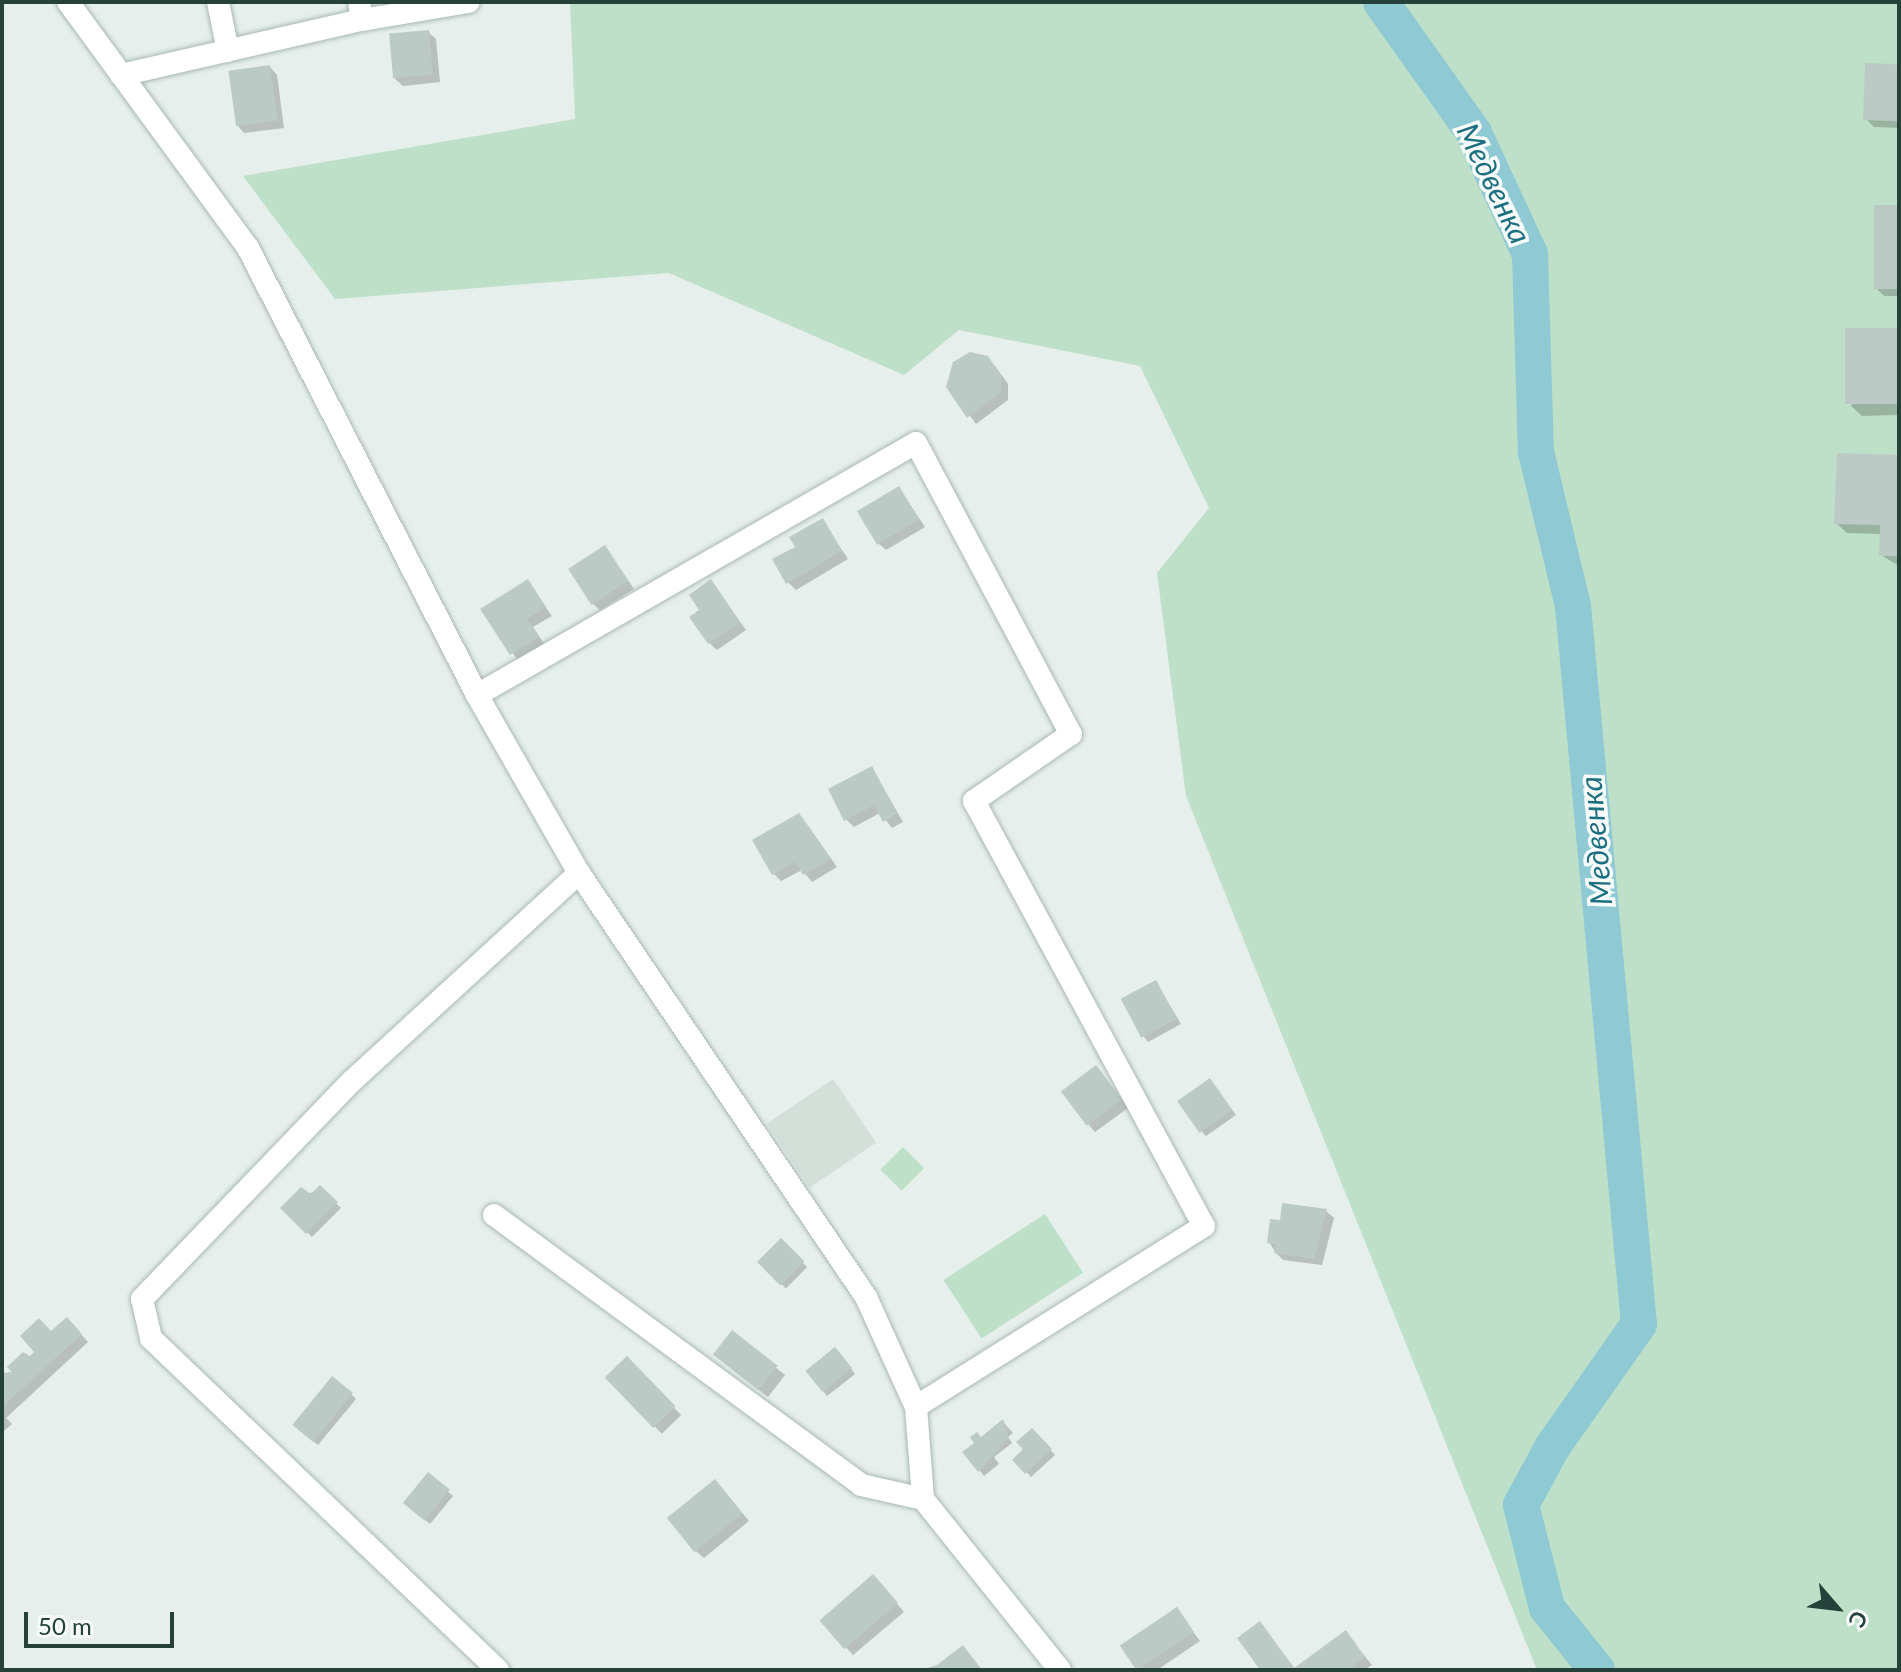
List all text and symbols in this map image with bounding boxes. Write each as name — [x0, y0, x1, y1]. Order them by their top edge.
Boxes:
water label: Медвенка — [1450, 117, 1540, 249]
water label: Медвенка — [1571, 775, 1619, 907]
north arrow — [1797, 1568, 1877, 1648]
scale bar — [28, 1596, 178, 1646]
text: С — [1843, 1607, 1874, 1632]
text: 50 m — [38, 1611, 92, 1640]

